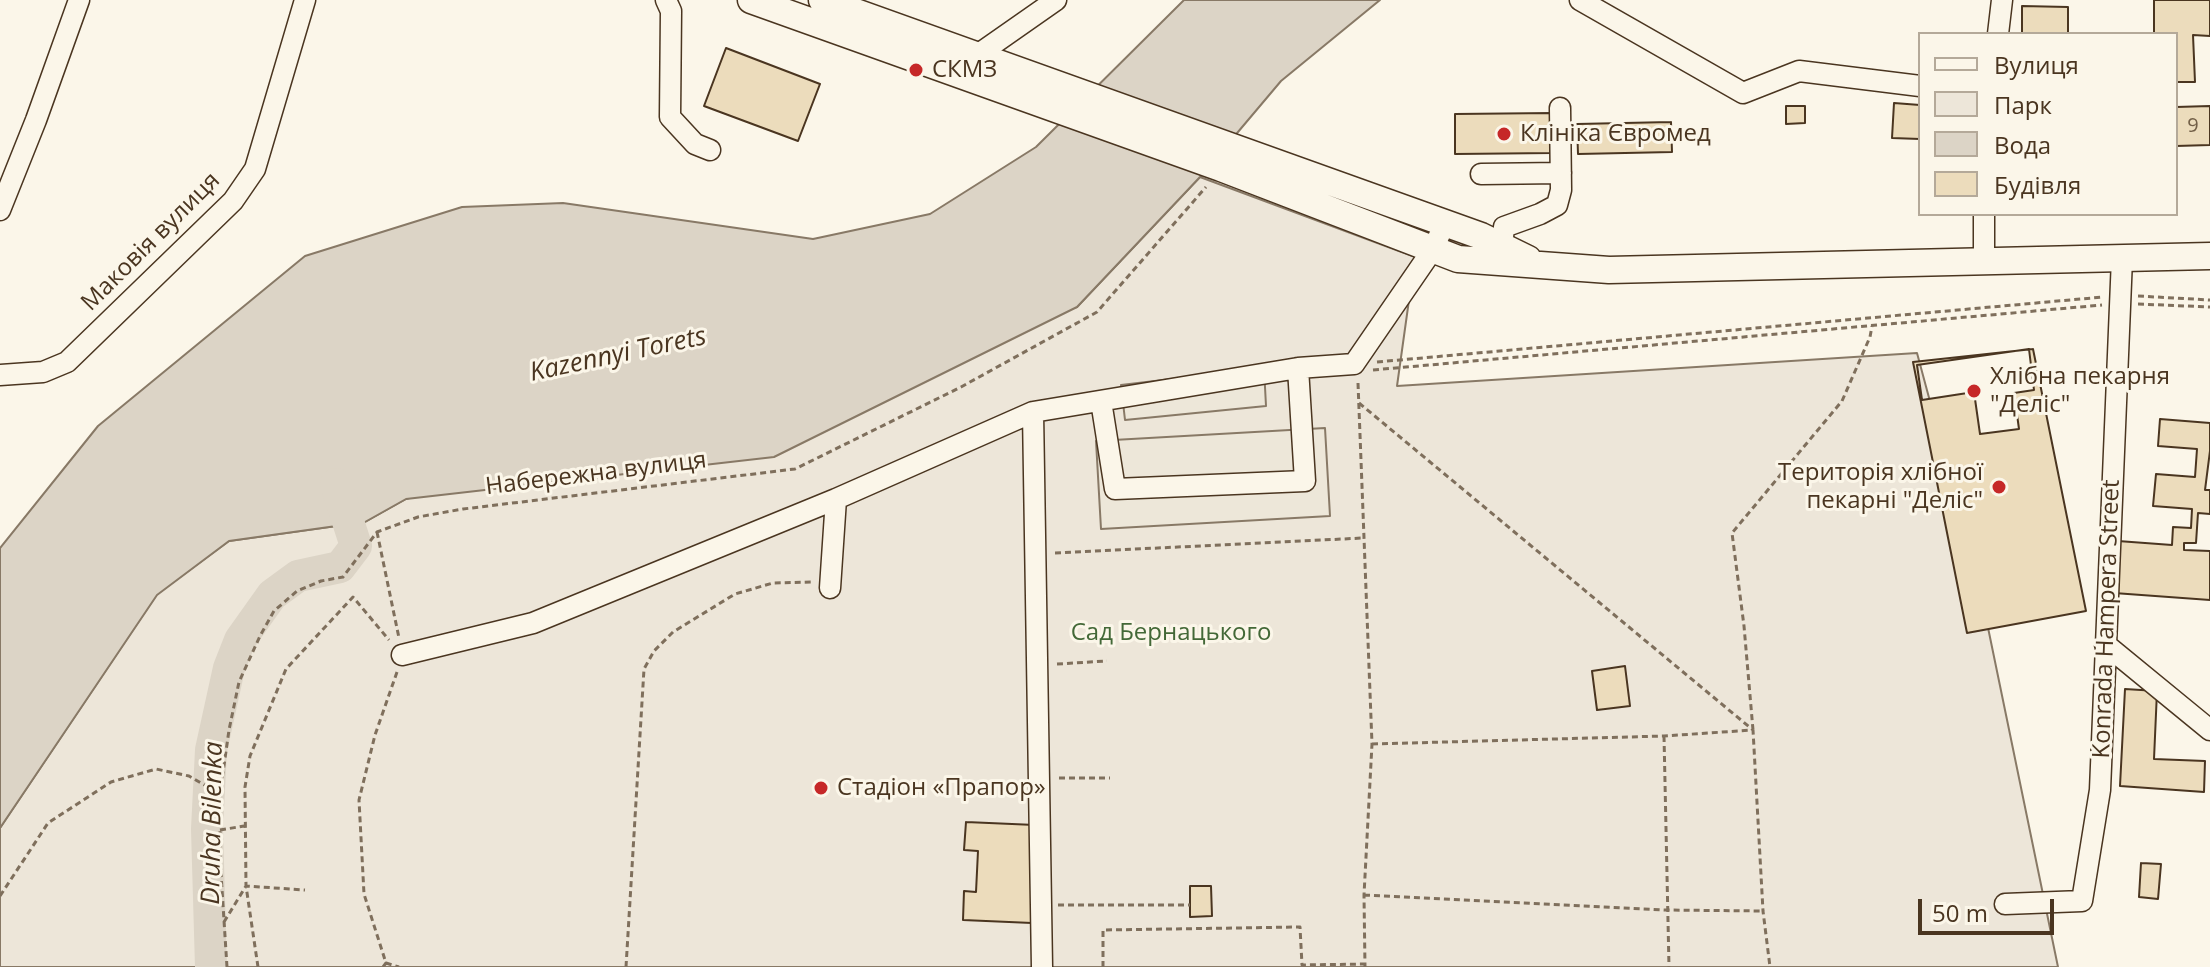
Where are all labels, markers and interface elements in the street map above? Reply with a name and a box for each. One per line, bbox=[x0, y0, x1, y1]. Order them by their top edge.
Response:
legend bbox=[1918, 32, 2178, 216]
text: Вулиця bbox=[1994, 48, 2079, 81]
place label: СКМЗ bbox=[932, 56, 997, 84]
marker: СКМЗ bbox=[907, 61, 925, 79]
text: Парк bbox=[1994, 88, 2052, 121]
house number: 9 bbox=[2187, 114, 2199, 138]
place label: Клініка Євромед bbox=[1520, 120, 1711, 148]
marker: Клініка Євромед bbox=[1495, 125, 1513, 143]
text: Вода bbox=[1994, 128, 2051, 161]
street label: Маковія вулиця bbox=[76, 167, 226, 317]
text: Будівля bbox=[1994, 168, 2081, 201]
water label: Kazennyi Torets bbox=[527, 321, 709, 389]
place label: Хлібна пекарня "Деліс" bbox=[1990, 363, 2170, 419]
marker: Хлібна пекарня "Деліс" bbox=[1965, 382, 1983, 400]
street label: Набережна вулиця bbox=[484, 446, 708, 502]
place label: Територія хлібної пекарні "Деліс" bbox=[1778, 459, 1983, 515]
marker: Територія хлібної пекарні "Деліс" bbox=[1990, 478, 2008, 496]
street label: Konrada Hampera Street bbox=[2088, 479, 2126, 759]
park label: Сад Бернацького bbox=[1071, 619, 1271, 647]
water label: Druha Bilenka bbox=[196, 741, 230, 905]
place label: Стадіон «Прапор» bbox=[837, 774, 1046, 802]
marker: Стадіон «Прапор» bbox=[812, 779, 830, 797]
scale bar bbox=[1922, 883, 2058, 933]
text: 50 m bbox=[1932, 896, 1988, 929]

